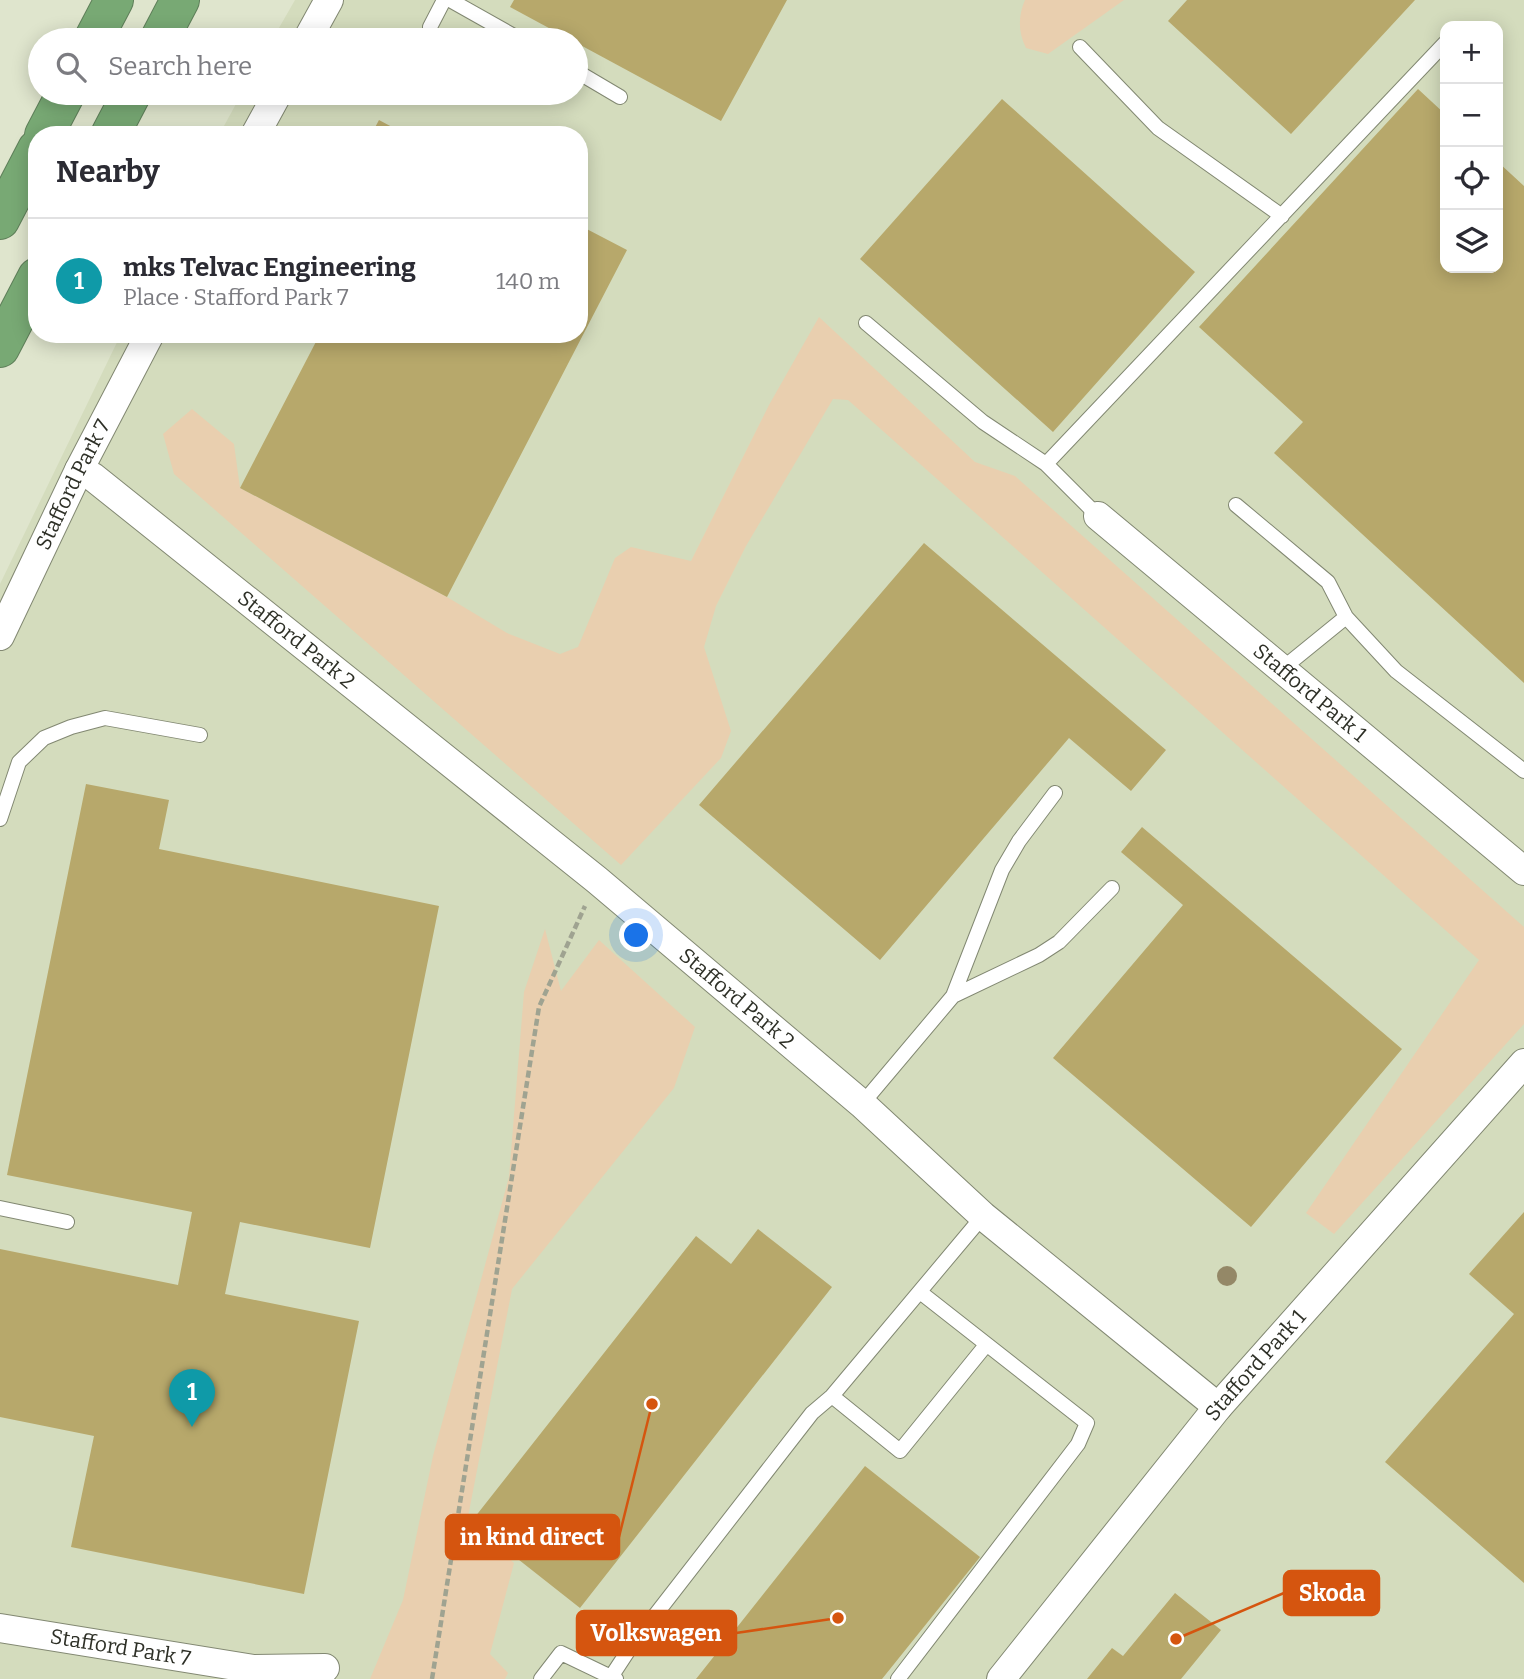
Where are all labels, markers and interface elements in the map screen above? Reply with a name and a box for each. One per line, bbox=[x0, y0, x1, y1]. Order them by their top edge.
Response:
map controls bbox=[1440, 21, 1503, 273]
button: + bbox=[1440, 21, 1503, 84]
search box bbox=[28, 28, 588, 105]
icon: search bbox=[52, 48, 90, 86]
text: Search here bbox=[108, 51, 252, 82]
button: − bbox=[1440, 84, 1503, 147]
button: locate bbox=[1440, 147, 1503, 210]
text: Nearby bbox=[56, 154, 160, 190]
button: layers bbox=[1440, 210, 1503, 273]
text: mks Telvac Engineering bbox=[123, 252, 416, 283]
text: 1 bbox=[74, 267, 84, 295]
text: 140 m bbox=[496, 267, 560, 295]
text: Place · Stafford Park 7 bbox=[123, 283, 349, 311]
street label: Stafford Park 7 bbox=[30, 415, 116, 554]
street label: Stafford Park 2 bbox=[232, 585, 360, 694]
street label: Stafford Park 1 bbox=[1248, 638, 1372, 748]
your location bbox=[619, 918, 653, 952]
street label: Stafford Park 2 bbox=[674, 942, 800, 1054]
street label: Stafford Park 1 bbox=[1199, 1304, 1312, 1426]
pin: 1 bbox=[169, 1369, 215, 1427]
callout: in kind direct bbox=[446, 1515, 619, 1559]
text: in kind direct bbox=[460, 1523, 604, 1551]
callout: Skoda bbox=[1284, 1571, 1379, 1615]
text: Skoda bbox=[1299, 1579, 1365, 1607]
callout: Volkswagen bbox=[577, 1611, 736, 1655]
text: Volkswagen bbox=[590, 1619, 722, 1647]
street label: Stafford Park 7 bbox=[48, 1623, 193, 1672]

